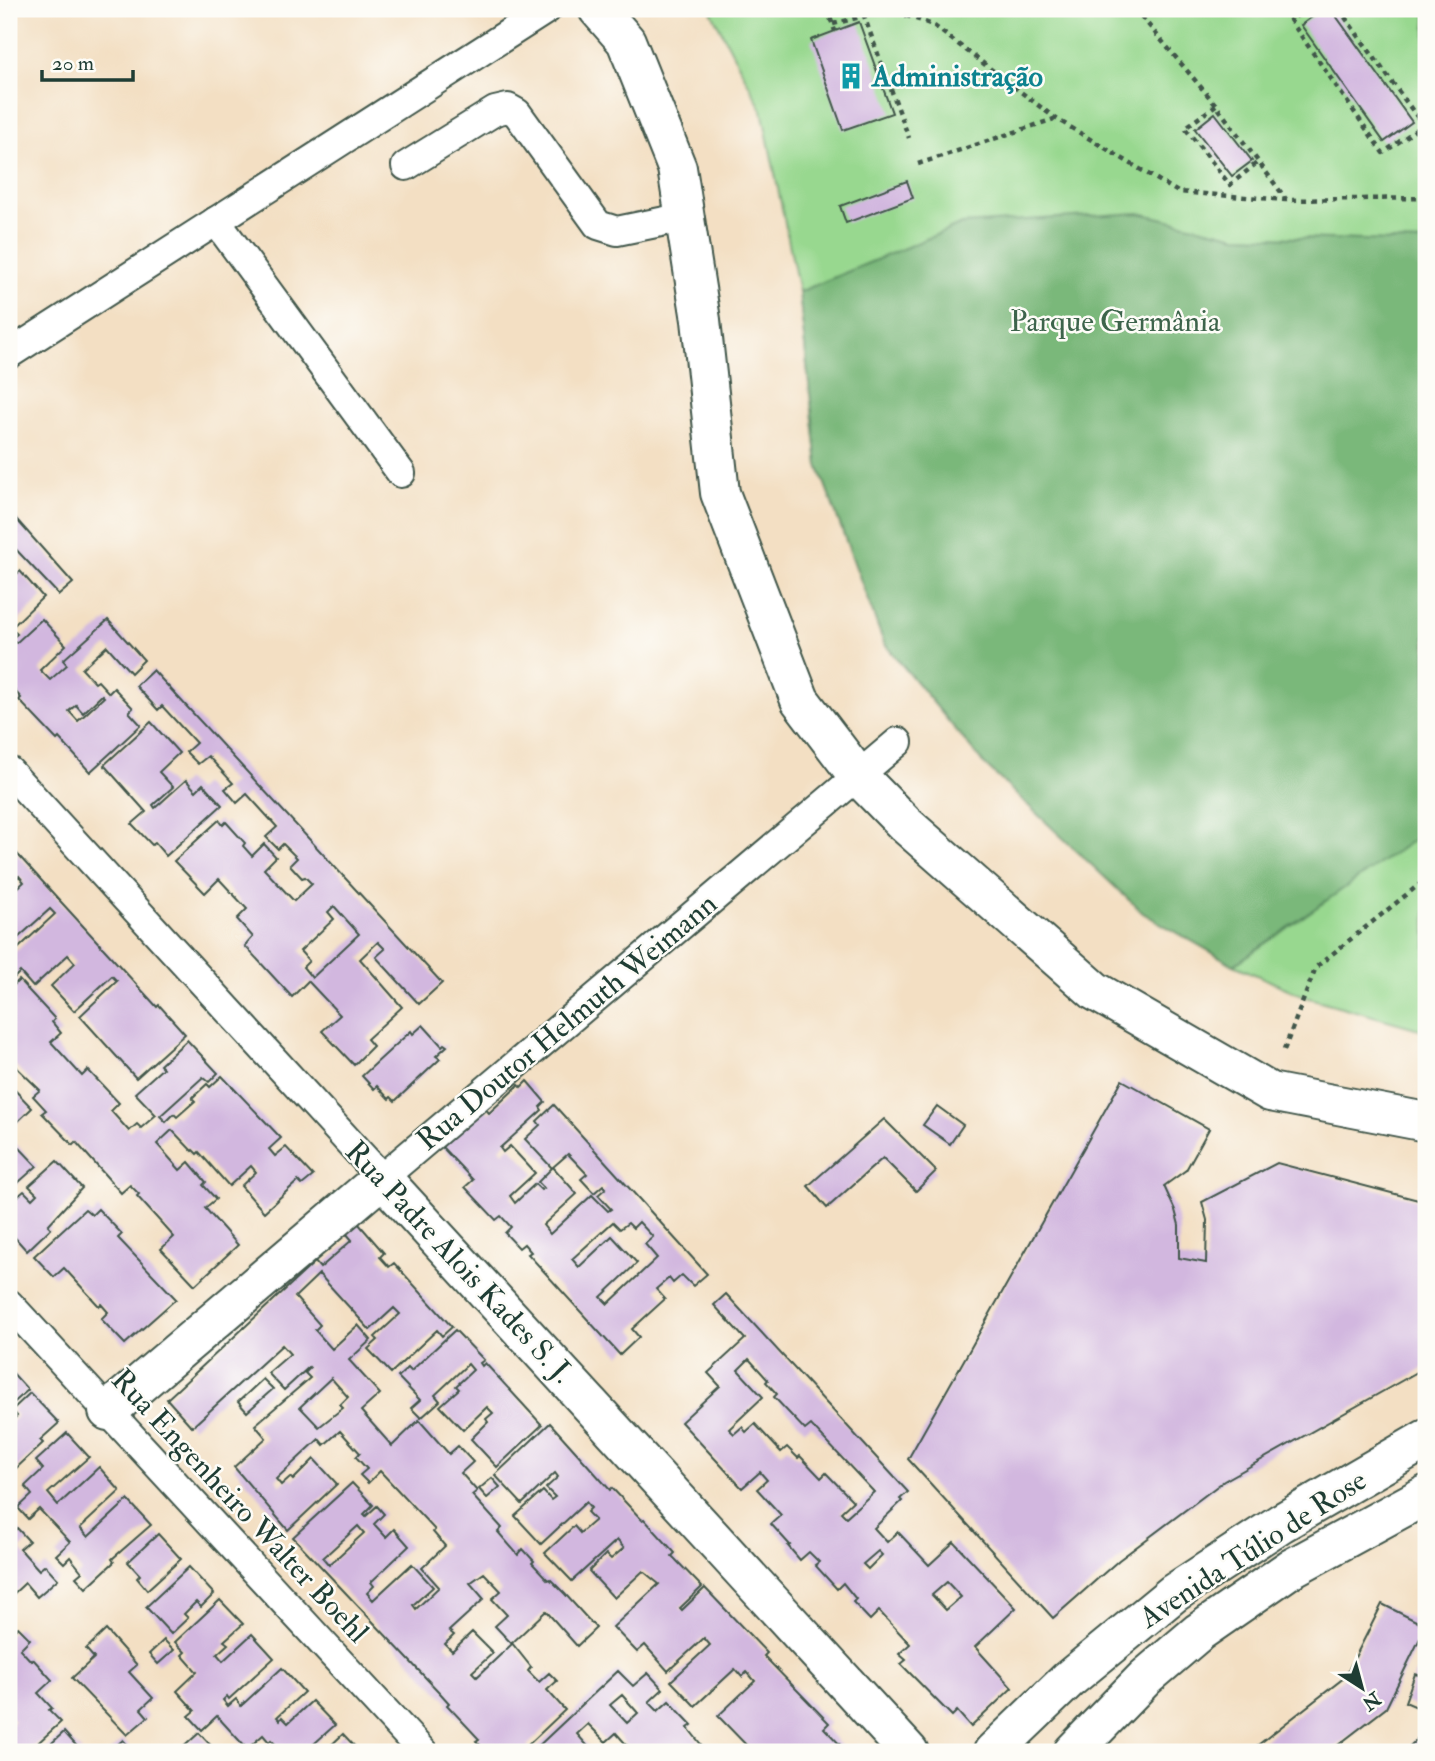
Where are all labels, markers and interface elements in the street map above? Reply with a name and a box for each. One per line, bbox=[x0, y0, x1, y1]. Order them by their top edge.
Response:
scale bar bbox=[42, 38, 133, 82]
text: 20 m bbox=[52, 50, 94, 77]
place label: Administração bbox=[870, 58, 1043, 95]
building icon: Administração bbox=[836, 61, 866, 91]
park label: Parque Germânia bbox=[1010, 303, 1221, 340]
street label: Rua Doutor Helmuth Weimann bbox=[409, 885, 725, 1159]
street label: Rua Padre Alois Kades S. J. bbox=[337, 1133, 581, 1391]
street label: Rua Engenheiro Walter Boehl bbox=[103, 1361, 377, 1651]
street label: Avenida Túlio de Rose bbox=[1132, 1462, 1373, 1637]
north arrow bbox=[1326, 1652, 1396, 1722]
text: N bbox=[1357, 1686, 1386, 1716]

